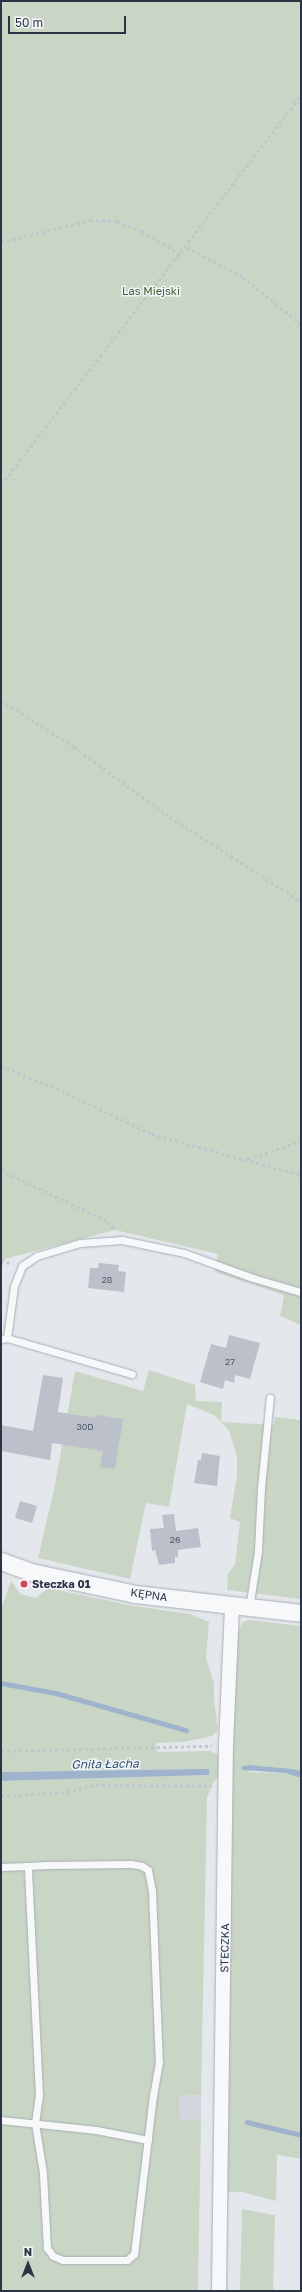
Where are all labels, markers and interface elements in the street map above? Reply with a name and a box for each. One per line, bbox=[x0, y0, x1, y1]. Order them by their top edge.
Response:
scale bar bbox=[10, 8, 128, 34]
text: 50 m bbox=[15, 15, 43, 30]
park label: Las Miejski bbox=[122, 284, 180, 298]
house number: 28 bbox=[102, 1275, 112, 1285]
house number: 27 bbox=[225, 1357, 235, 1367]
house number: 30D bbox=[76, 1422, 94, 1432]
house number: 26 bbox=[170, 1535, 180, 1545]
place label: Steczka 01 bbox=[32, 1577, 90, 1591]
marker: Steczka 01 bbox=[19, 1579, 29, 1589]
street label: KĘPNA bbox=[130, 1586, 168, 1604]
water label: Gniła Łacha bbox=[71, 1756, 139, 1772]
street label: STECZKA bbox=[218, 1923, 232, 1973]
north arrow bbox=[8, 2244, 48, 2284]
text: N bbox=[24, 2245, 32, 2258]

